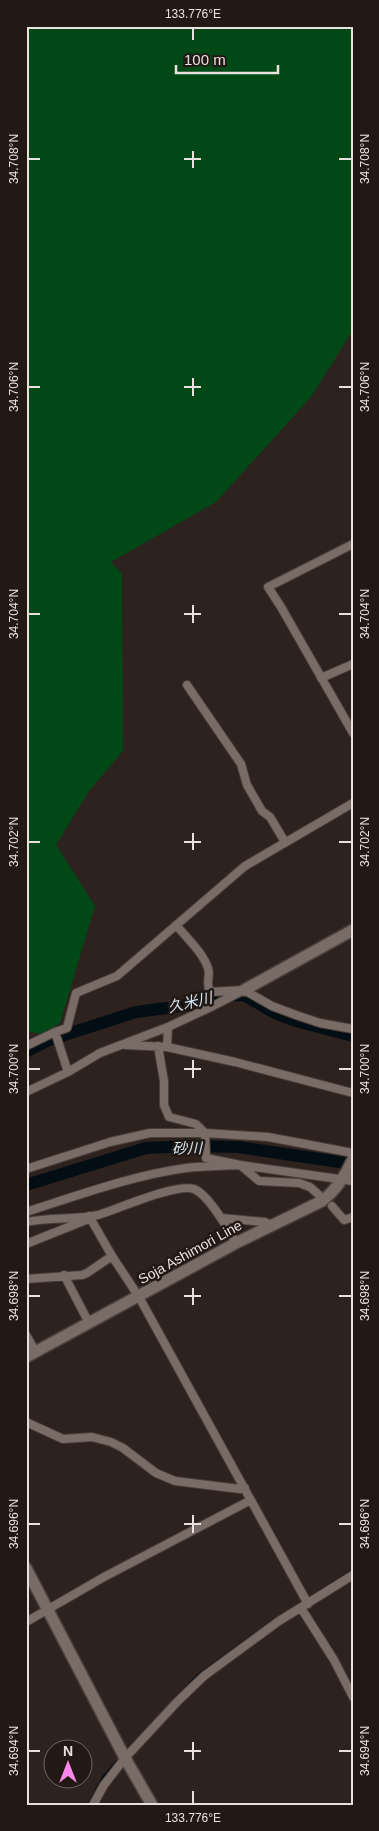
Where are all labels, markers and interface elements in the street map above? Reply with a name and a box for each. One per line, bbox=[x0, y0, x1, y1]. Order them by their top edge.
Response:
text: 133.776°E bbox=[165, 7, 221, 21]
scale bar bbox=[176, 42, 279, 74]
text: 100 m bbox=[184, 51, 226, 68]
text: 34.708°N bbox=[7, 134, 21, 184]
text: 34.708°N bbox=[358, 134, 372, 184]
text: 34.706°N bbox=[7, 362, 21, 412]
text: 34.706°N bbox=[358, 362, 372, 412]
text: 34.704°N bbox=[7, 589, 21, 639]
text: 34.704°N bbox=[358, 589, 372, 639]
text: 34.702°N bbox=[7, 817, 21, 867]
text: 34.702°N bbox=[358, 817, 372, 867]
water label: 久米川 bbox=[166, 988, 216, 1015]
text: 34.700°N bbox=[7, 1044, 21, 1094]
text: 34.700°N bbox=[358, 1044, 372, 1094]
water label: 砂川 bbox=[172, 1139, 204, 1157]
street label: Soja Ashimori Line bbox=[135, 1217, 245, 1287]
text: 34.698°N bbox=[7, 1271, 21, 1321]
text: 34.698°N bbox=[358, 1271, 372, 1321]
text: 34.696°N bbox=[7, 1499, 21, 1549]
text: 34.696°N bbox=[358, 1499, 372, 1549]
text: 34.694°N bbox=[7, 1726, 21, 1776]
text: 34.694°N bbox=[358, 1726, 372, 1776]
north arrow bbox=[42, 1738, 92, 1788]
text: N bbox=[63, 1743, 73, 1759]
text: 133.776°E bbox=[165, 1811, 221, 1825]

